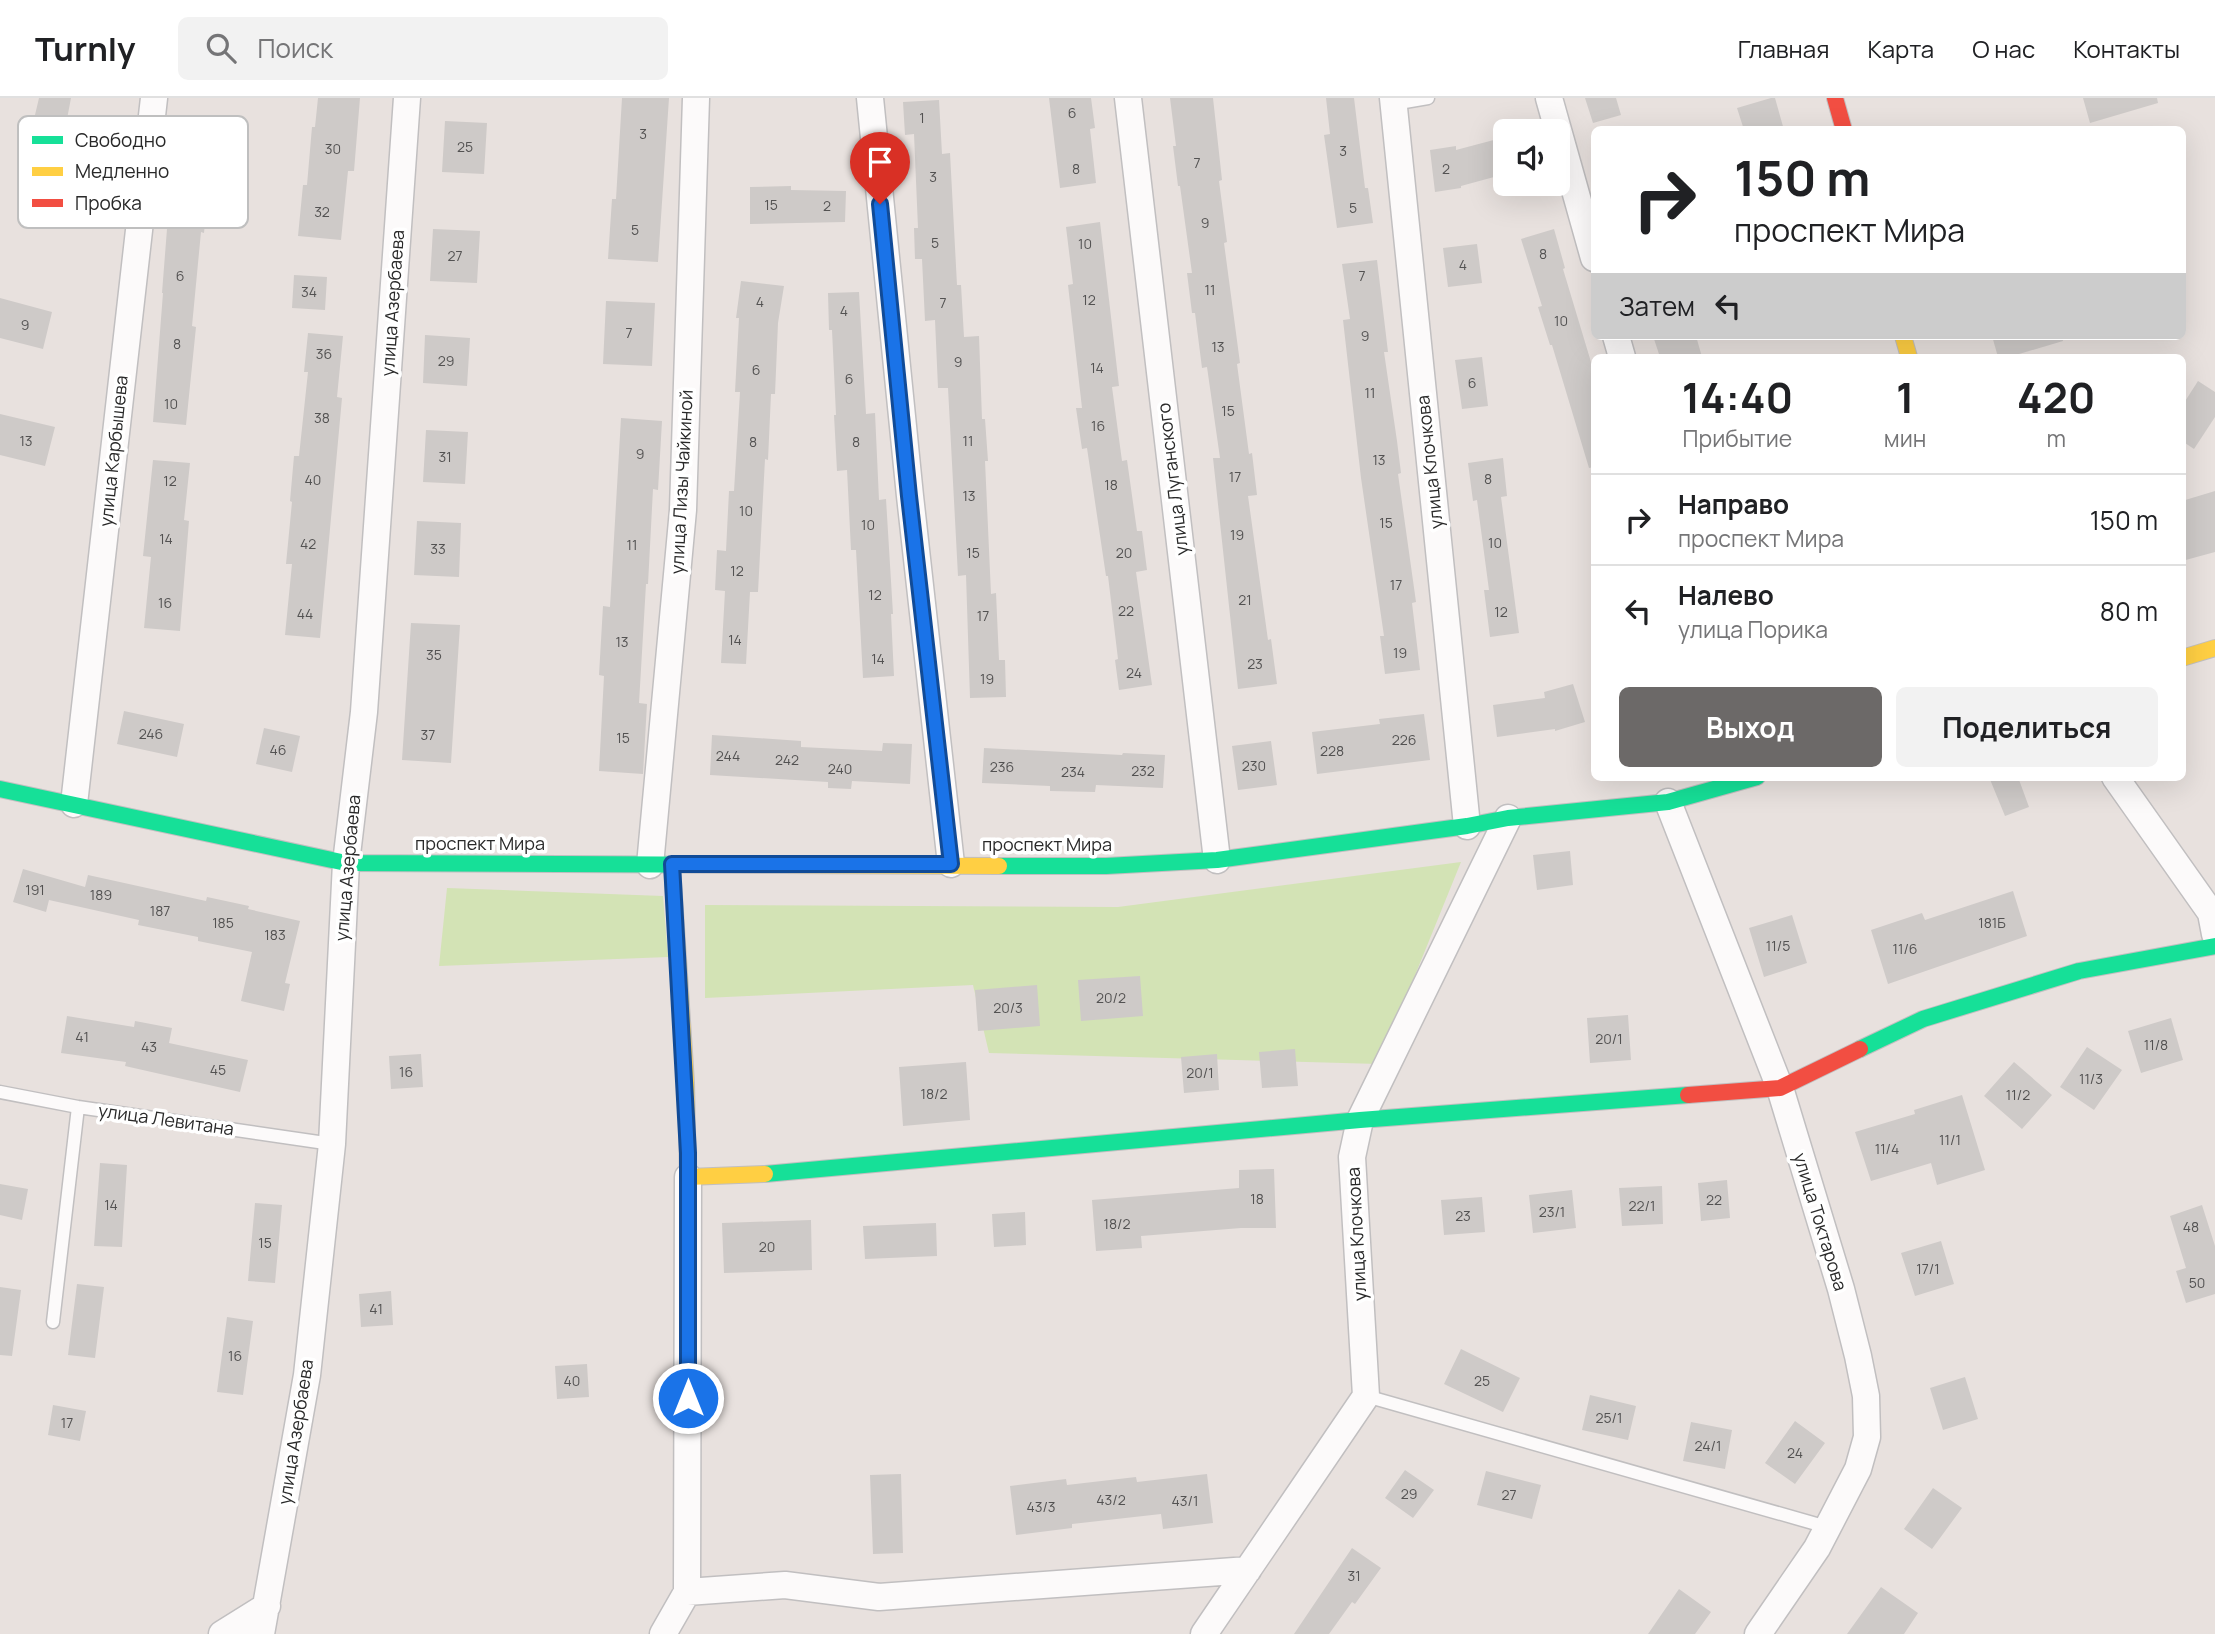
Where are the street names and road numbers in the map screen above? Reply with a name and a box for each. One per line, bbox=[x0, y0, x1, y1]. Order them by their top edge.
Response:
street label: улица Азербаева bbox=[375, 229, 409, 377]
street label: улица Карбышева bbox=[93, 374, 133, 528]
street label: улица Лизы Чайкиной bbox=[664, 389, 698, 575]
street label: улица Клочкова bbox=[1410, 394, 1448, 530]
street label: улица Луганского bbox=[1151, 402, 1193, 557]
street label: улица Азербаева bbox=[329, 794, 365, 942]
street label: проспект Мира bbox=[415, 831, 545, 855]
street label: проспект Мира bbox=[982, 832, 1112, 856]
street label: улица Левитана bbox=[97, 1098, 236, 1140]
street label: улица Токтарова bbox=[1789, 1150, 1853, 1294]
street label: улица Клочкова bbox=[1341, 1166, 1371, 1302]
street label: улица Азербаева bbox=[272, 1357, 318, 1506]

